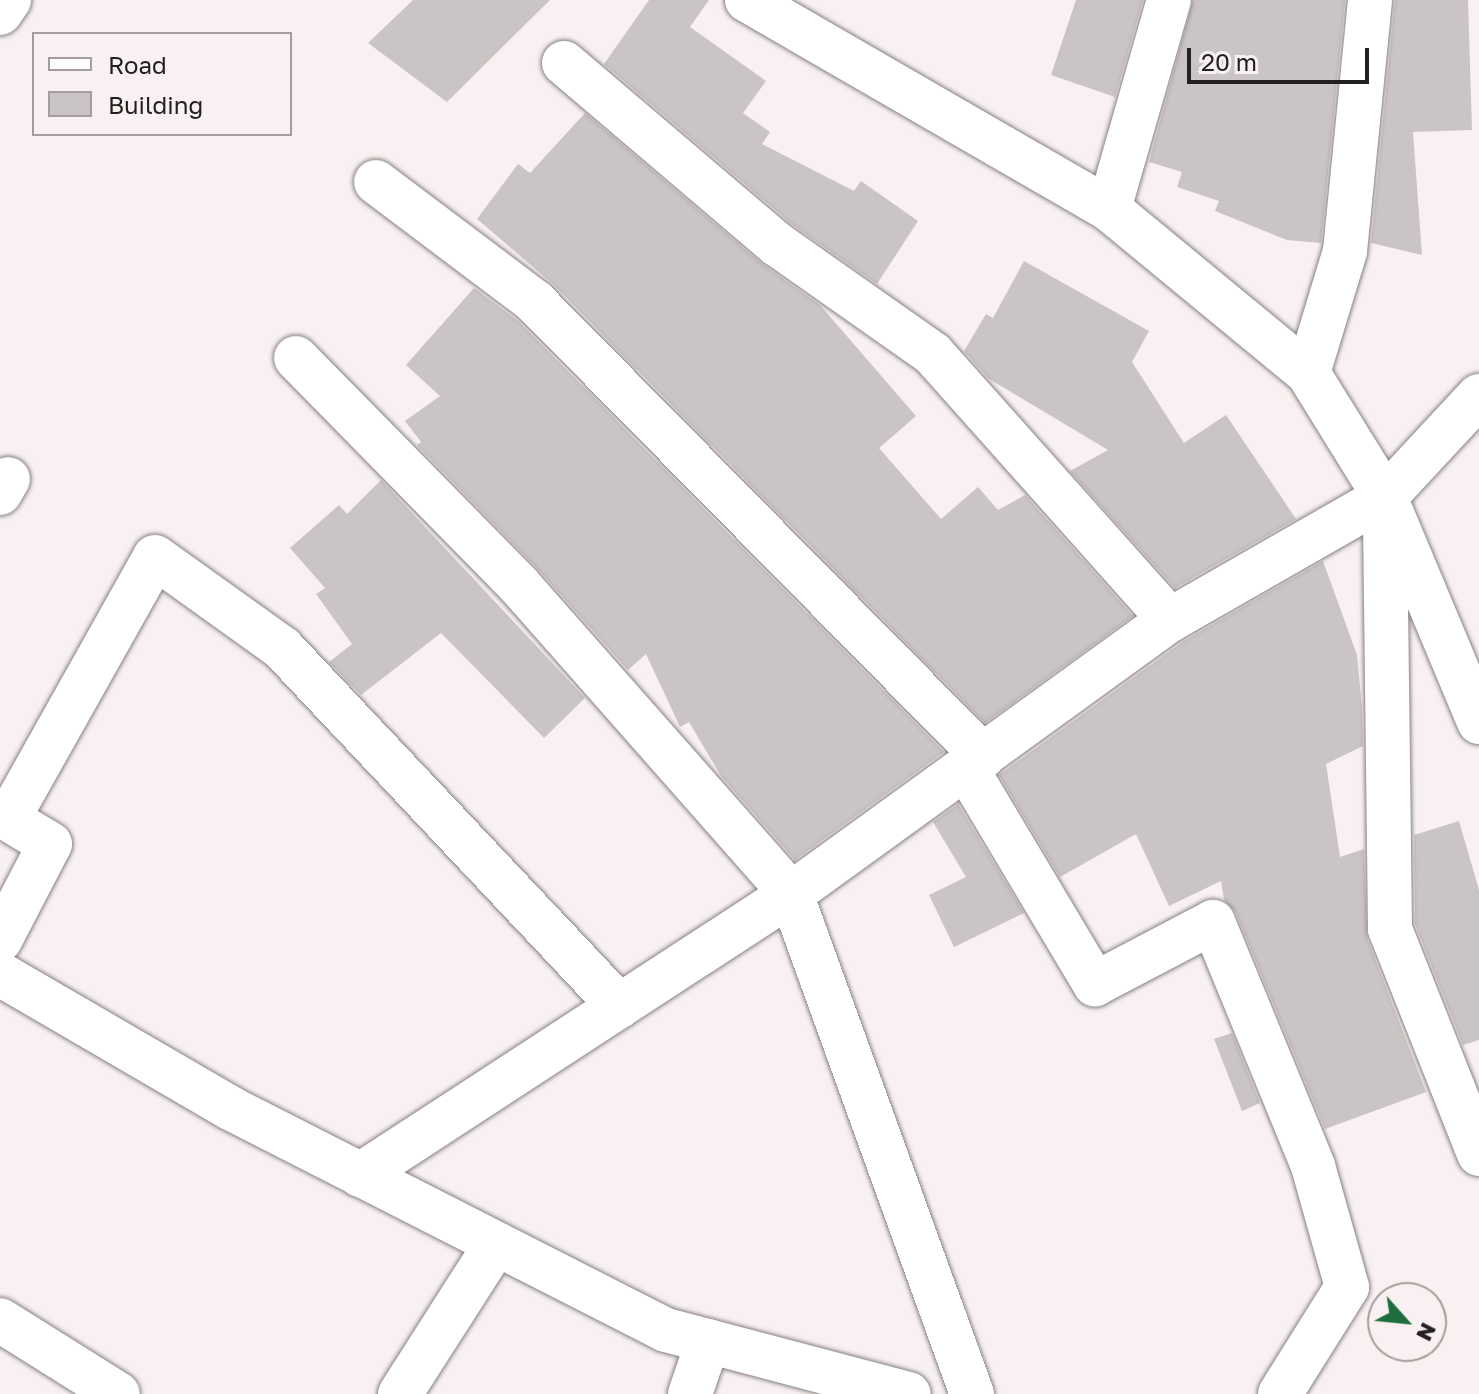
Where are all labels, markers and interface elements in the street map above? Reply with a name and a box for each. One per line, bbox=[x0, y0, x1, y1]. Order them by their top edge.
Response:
legend bbox=[32, 32, 292, 136]
scale bar bbox=[1191, 32, 1373, 82]
text: 20 m bbox=[1201, 47, 1257, 76]
text: Road bbox=[108, 50, 167, 79]
text: Building bbox=[108, 90, 203, 119]
north arrow bbox=[1367, 1282, 1447, 1362]
text: N bbox=[1411, 1319, 1443, 1346]

